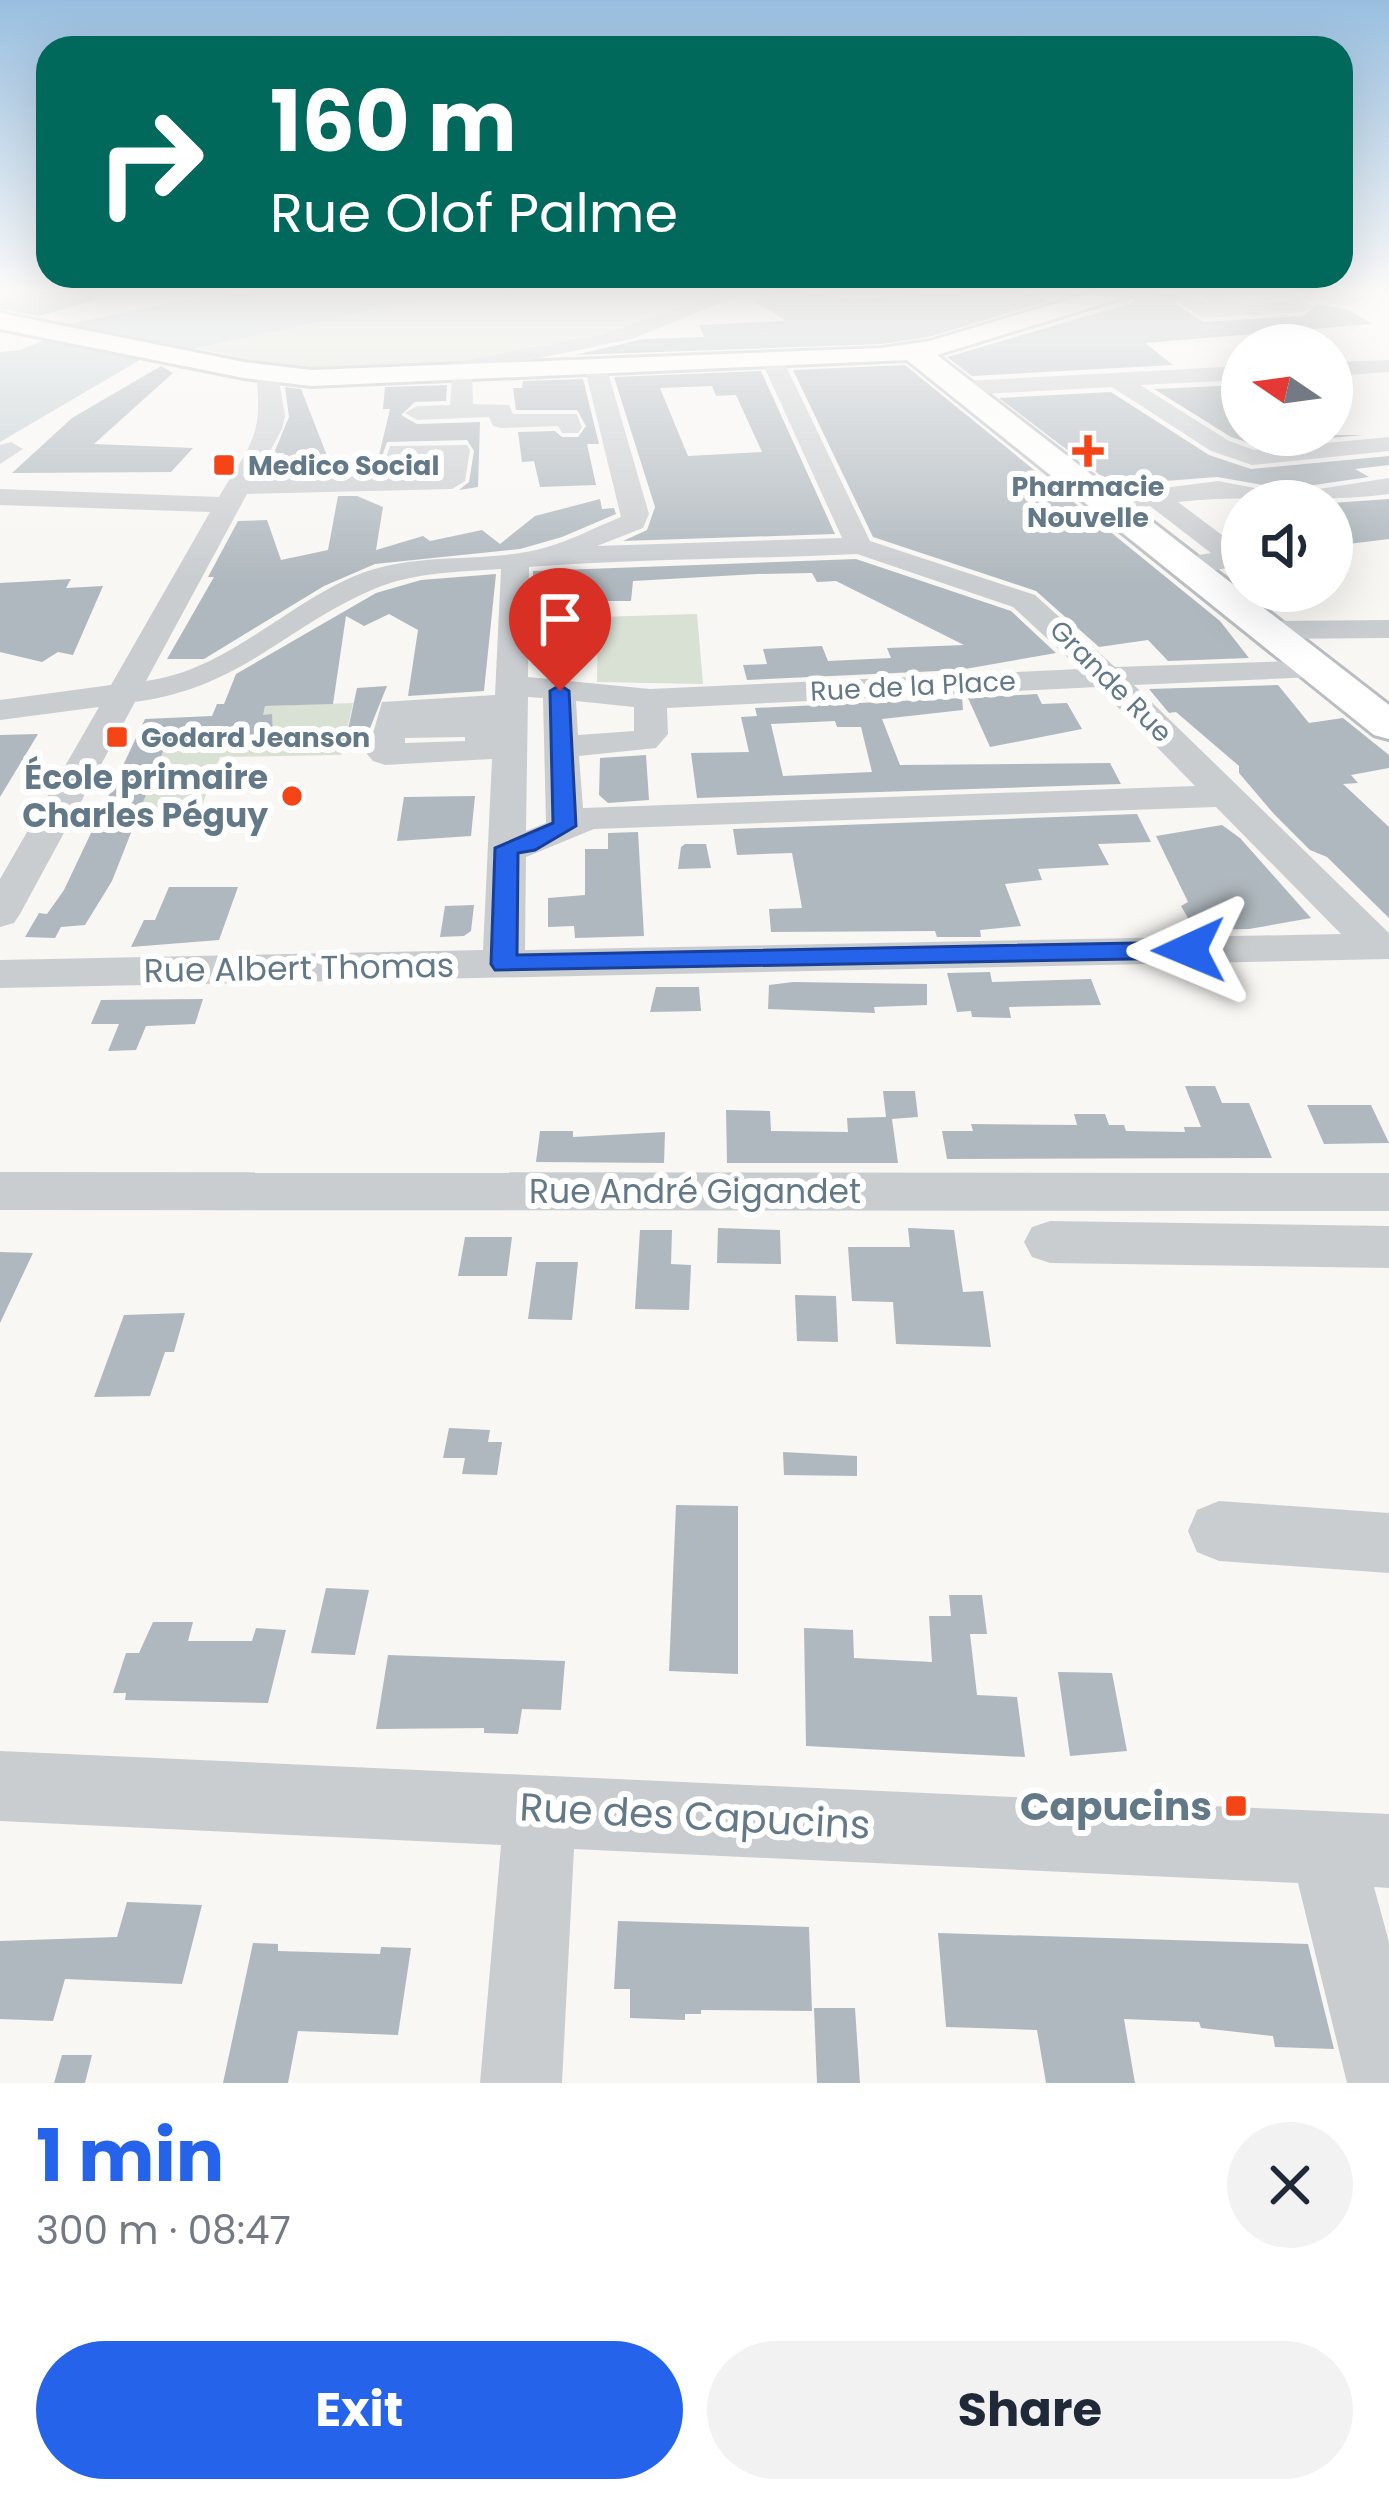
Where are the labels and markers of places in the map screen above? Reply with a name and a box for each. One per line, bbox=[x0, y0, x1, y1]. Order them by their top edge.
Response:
marker: Pharmacie Nouvelle bbox=[1075, 438, 1101, 464]
place label: Medico Social bbox=[248, 447, 439, 484]
marker: Medico Social bbox=[211, 452, 237, 478]
place label: Pharmacie Nouvelle bbox=[1012, 468, 1164, 536]
pin bbox=[509, 568, 611, 691]
place label: Godard Jeanson bbox=[141, 719, 370, 756]
marker: Godard Jeanson bbox=[104, 724, 130, 750]
place label: École primaire Charles Péguy bbox=[22, 754, 268, 839]
marker: École primaire Charles Péguy bbox=[279, 783, 305, 809]
place label: Capucins bbox=[1020, 1779, 1212, 1834]
marker: Capucins bbox=[1223, 1793, 1249, 1819]

